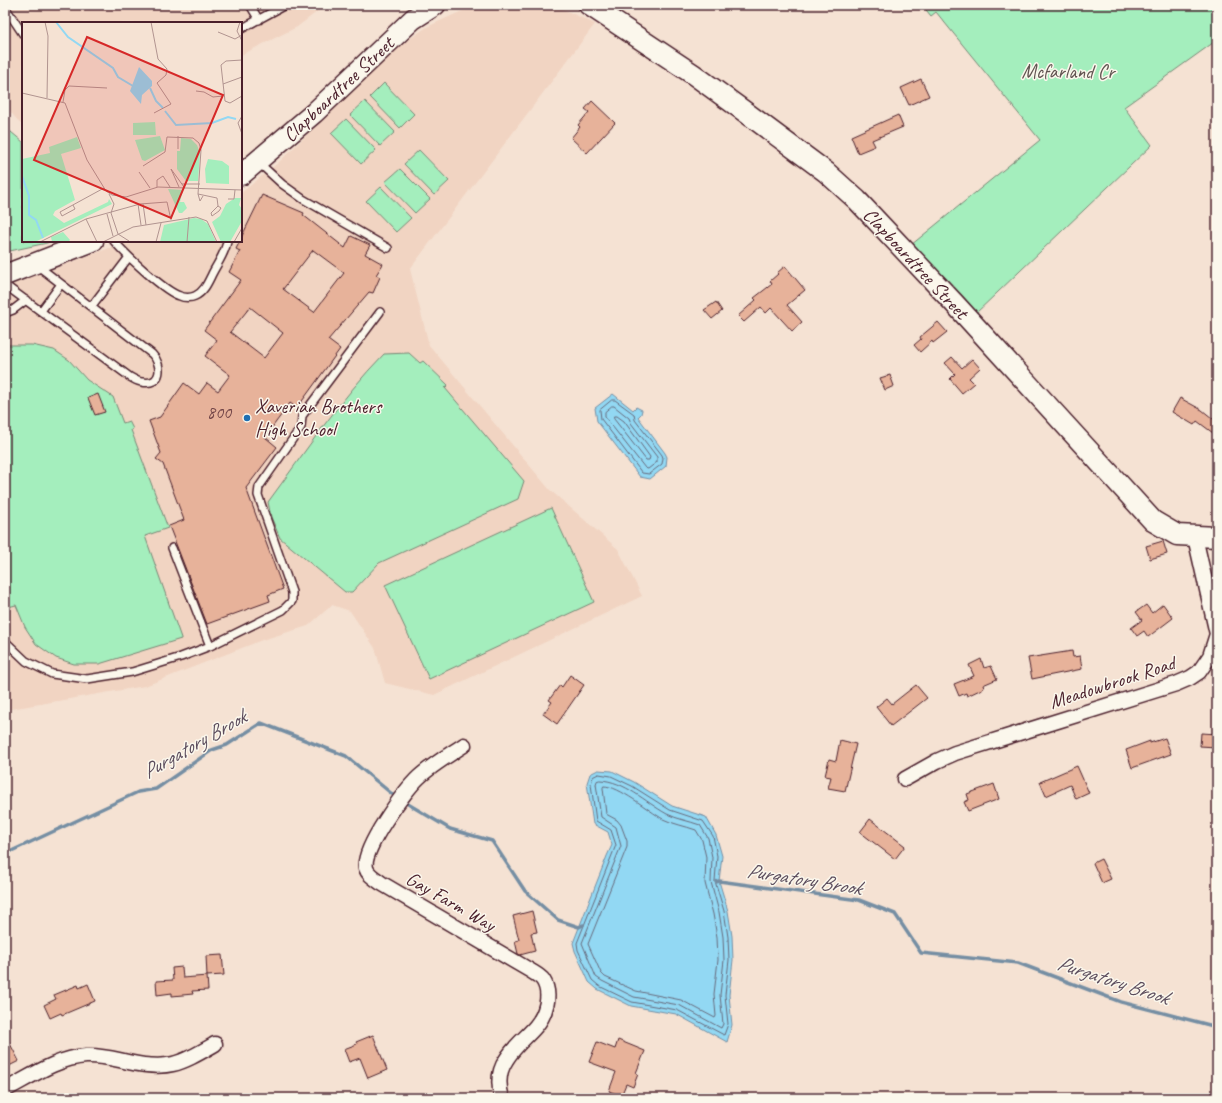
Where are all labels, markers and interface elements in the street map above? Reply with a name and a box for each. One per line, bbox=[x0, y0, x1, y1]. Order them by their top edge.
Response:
inset map bbox=[22, 22, 242, 242]
street label: Clapboardtree Street bbox=[278, 30, 401, 147]
park label: Mcfarland Cr bbox=[1022, 59, 1116, 84]
street label: Clapboardtree Street bbox=[858, 203, 975, 326]
place label: Xaverian Brothers High School bbox=[255, 394, 384, 442]
house number: 800 bbox=[207, 401, 233, 423]
marker: Xaverian Brothers High School bbox=[242, 413, 252, 423]
street label: Meadowbrook Road bbox=[1046, 649, 1181, 715]
water label: Purgatory Brook bbox=[138, 702, 253, 784]
water label: Purgatory Brook bbox=[745, 857, 866, 901]
street label: Gay Farm Way bbox=[402, 866, 502, 938]
water label: Purgatory Brook bbox=[1054, 950, 1175, 1011]

